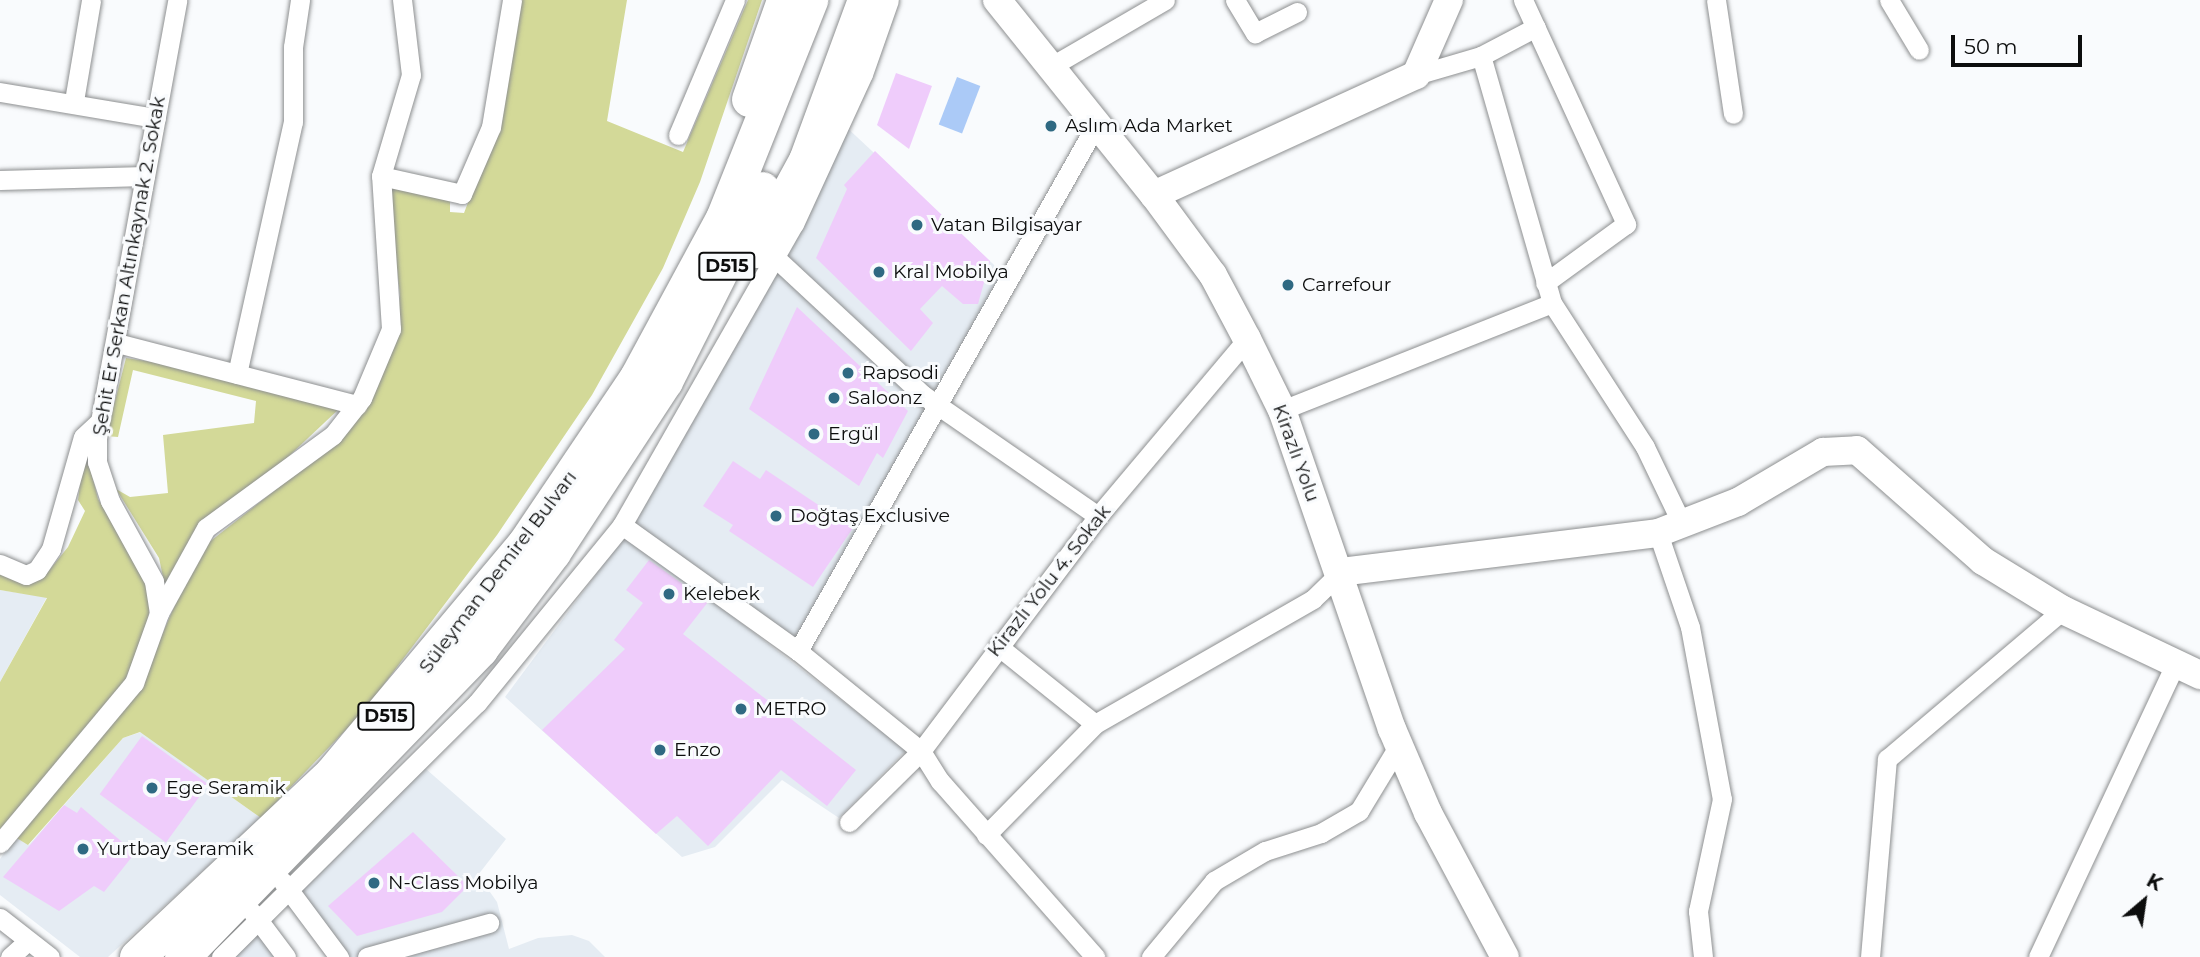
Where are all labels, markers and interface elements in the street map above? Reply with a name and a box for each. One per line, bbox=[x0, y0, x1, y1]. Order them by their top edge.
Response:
scale bar bbox=[1955, 21, 2086, 65]
text: 50 m bbox=[1964, 34, 2018, 59]
street label: Şehit Er Serkan Altınkaynak 2. Sokak bbox=[88, 95, 170, 437]
place label: Aslım Ada Market bbox=[1065, 115, 1233, 137]
marker: Aslım Ada Market bbox=[1043, 118, 1059, 134]
place label: Vatan Bilgisayar bbox=[931, 214, 1082, 236]
marker: Vatan Bilgisayar bbox=[909, 217, 925, 233]
road number: D515 bbox=[697, 252, 757, 280]
place label: Kral Mobilya bbox=[893, 261, 1009, 283]
marker: Kral Mobilya bbox=[871, 264, 887, 280]
place label: Carrefour bbox=[1302, 274, 1391, 296]
marker: Carrefour bbox=[1280, 277, 1296, 293]
place label: Rapsodi bbox=[862, 362, 939, 384]
marker: Rapsodi bbox=[840, 365, 856, 381]
place label: Saloonz bbox=[848, 387, 922, 409]
marker: Saloonz bbox=[826, 390, 842, 406]
street label: Kirazlı Yolu bbox=[1268, 401, 1324, 505]
place label: Ergül bbox=[828, 423, 879, 445]
marker: Ergül bbox=[806, 426, 822, 442]
street label: Süleyman Demirel Bulvarı bbox=[414, 466, 582, 678]
street label: Kirazlı Yolu 4. Sokak bbox=[983, 500, 1115, 662]
place label: Doğtaş Exclusive bbox=[790, 505, 950, 527]
marker: Doğtaş Exclusive bbox=[768, 508, 784, 524]
place label: Kelebek bbox=[683, 583, 760, 605]
marker: Kelebek bbox=[661, 586, 677, 602]
place label: METRO bbox=[755, 698, 826, 720]
marker: METRO bbox=[733, 701, 749, 717]
road number: D515 bbox=[356, 702, 416, 730]
place label: Enzo bbox=[674, 739, 721, 761]
marker: Enzo bbox=[652, 742, 668, 758]
place label: Ege Seramik bbox=[166, 777, 286, 799]
marker: Ege Seramik bbox=[144, 780, 160, 796]
place label: Yurtbay Seramik bbox=[97, 838, 254, 860]
marker: Yurtbay Seramik bbox=[75, 841, 91, 857]
north arrow bbox=[2109, 866, 2179, 936]
text: K bbox=[2143, 869, 2166, 896]
place label: N-Class Mobilya bbox=[388, 872, 538, 894]
marker: N-Class Mobilya bbox=[366, 875, 382, 891]

